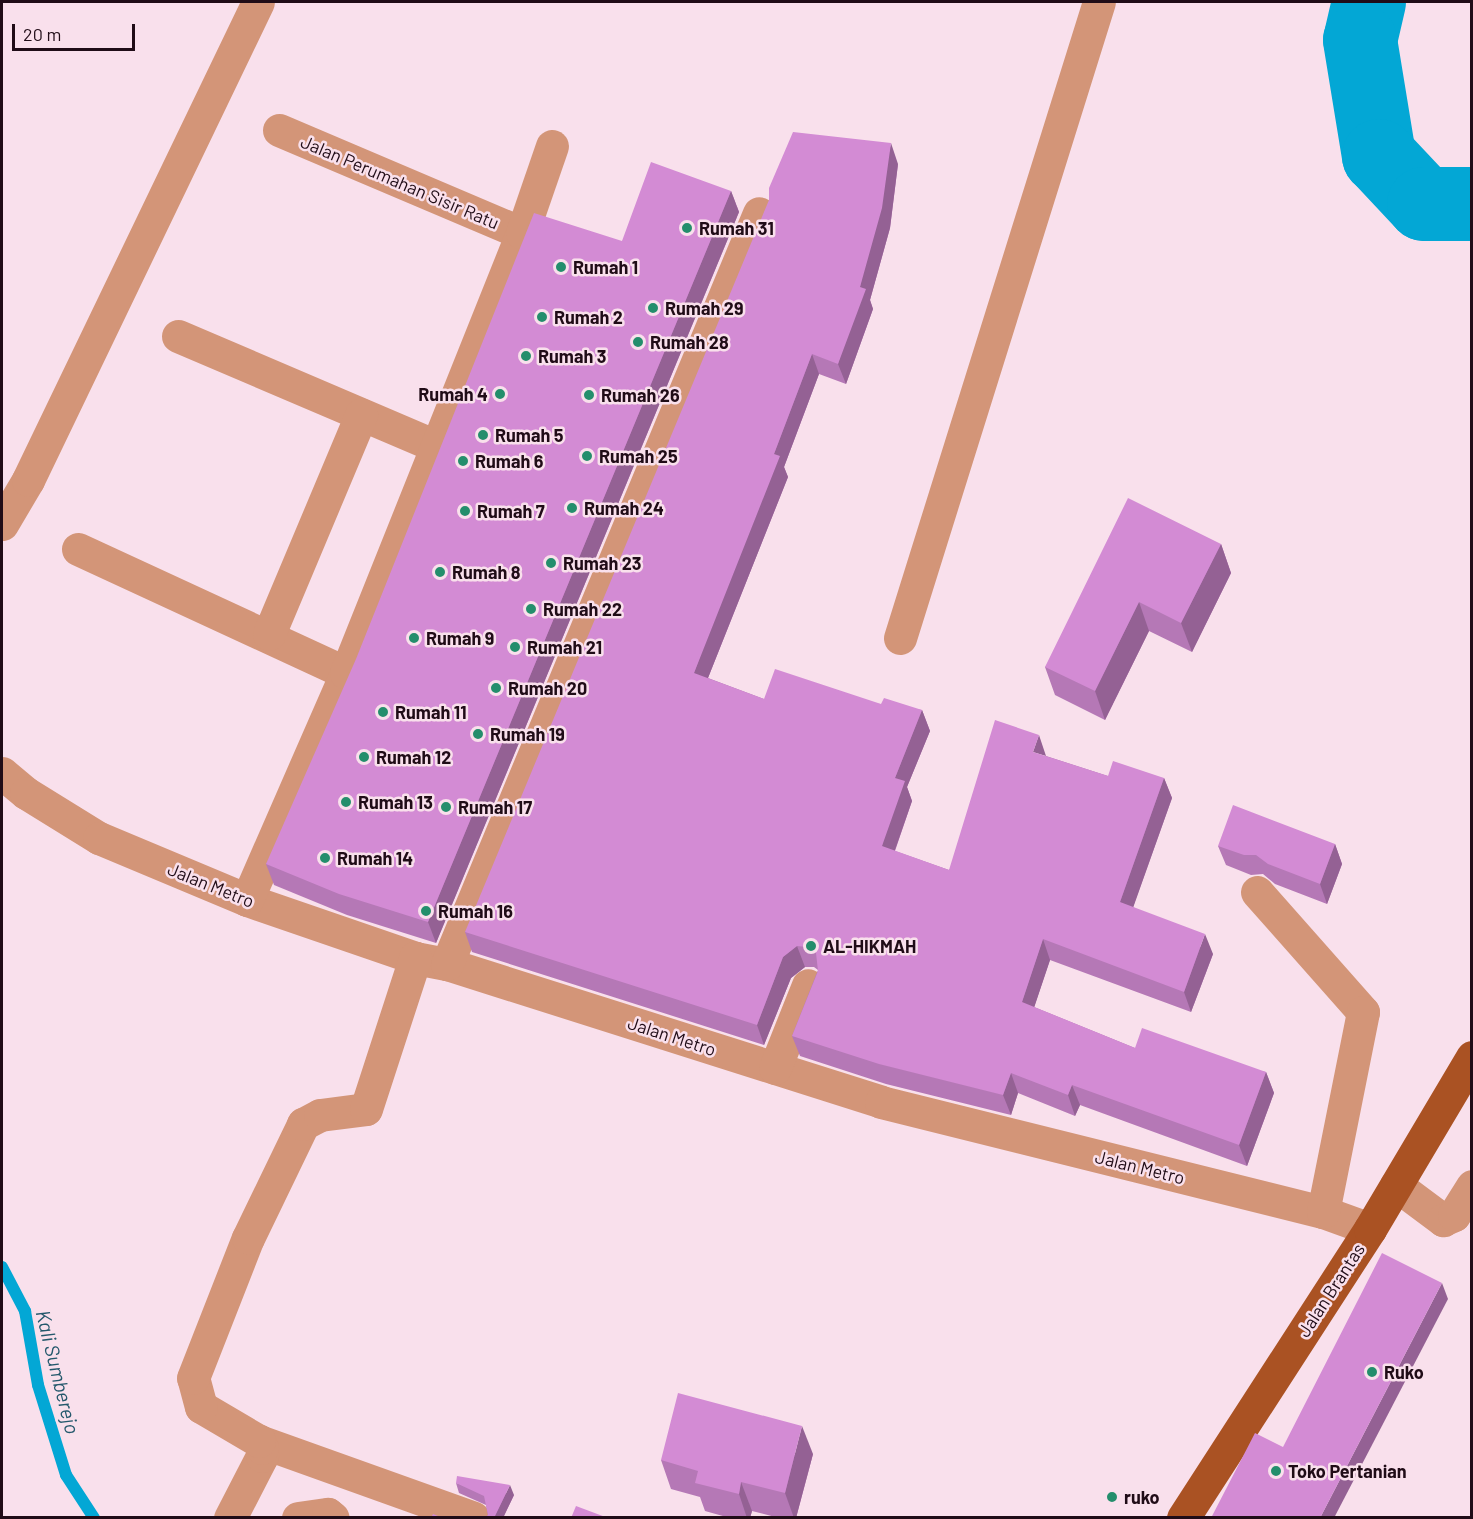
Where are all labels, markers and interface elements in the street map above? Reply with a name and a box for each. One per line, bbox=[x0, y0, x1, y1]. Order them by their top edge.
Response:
scale bar bbox=[15, 12, 138, 50]
text: 20 m bbox=[23, 23, 61, 45]
street label: Jalan Perumahan Sisir Ratu bbox=[298, 130, 502, 234]
place label: Rumah 31 bbox=[699, 217, 774, 239]
marker: Rumah 31 bbox=[680, 221, 694, 235]
place label: Rumah 1 bbox=[573, 256, 638, 278]
marker: Rumah 1 bbox=[554, 260, 568, 274]
place label: Rumah 29 bbox=[665, 297, 743, 319]
marker: Rumah 29 bbox=[646, 301, 660, 315]
place label: Rumah 2 bbox=[554, 306, 623, 328]
marker: Rumah 2 bbox=[535, 310, 549, 324]
place label: Rumah 28 bbox=[650, 331, 729, 353]
marker: Rumah 28 bbox=[631, 335, 645, 349]
place label: Rumah 3 bbox=[538, 345, 607, 367]
marker: Rumah 3 bbox=[519, 349, 533, 363]
place label: Rumah 4 bbox=[418, 383, 488, 405]
place label: Rumah 26 bbox=[601, 384, 680, 406]
marker: Rumah 4 bbox=[493, 387, 507, 401]
marker: Rumah 26 bbox=[582, 388, 596, 402]
place label: Rumah 5 bbox=[495, 424, 564, 446]
marker: Rumah 5 bbox=[476, 428, 490, 442]
place label: Rumah 25 bbox=[599, 445, 678, 467]
marker: Rumah 25 bbox=[580, 449, 594, 463]
place label: Rumah 6 bbox=[475, 450, 544, 472]
marker: Rumah 6 bbox=[456, 454, 470, 468]
place label: Rumah 24 bbox=[584, 497, 664, 519]
place label: Rumah 7 bbox=[477, 500, 545, 522]
marker: Rumah 24 bbox=[565, 501, 579, 515]
marker: Rumah 7 bbox=[458, 504, 472, 518]
place label: Rumah 23 bbox=[563, 552, 641, 574]
marker: Rumah 23 bbox=[544, 556, 558, 570]
place label: Rumah 8 bbox=[452, 561, 521, 583]
marker: Rumah 8 bbox=[433, 565, 447, 579]
place label: Rumah 22 bbox=[543, 598, 622, 620]
marker: Rumah 22 bbox=[524, 602, 538, 616]
place label: Rumah 9 bbox=[426, 627, 494, 649]
marker: Rumah 9 bbox=[407, 631, 421, 645]
place label: Rumah 21 bbox=[527, 636, 602, 658]
marker: Rumah 21 bbox=[508, 640, 522, 654]
place label: Rumah 20 bbox=[508, 677, 587, 699]
marker: Rumah 20 bbox=[489, 681, 503, 695]
place label: Rumah 11 bbox=[395, 701, 467, 723]
marker: Rumah 11 bbox=[376, 705, 390, 719]
place label: Rumah 19 bbox=[490, 723, 565, 745]
marker: Rumah 19 bbox=[471, 727, 485, 741]
place label: Rumah 12 bbox=[376, 746, 451, 768]
marker: Rumah 12 bbox=[357, 750, 371, 764]
place label: Rumah 13 bbox=[358, 791, 433, 813]
marker: Rumah 13 bbox=[339, 795, 353, 809]
place label: Rumah 17 bbox=[458, 796, 532, 818]
marker: Rumah 17 bbox=[439, 800, 453, 814]
place label: Rumah 14 bbox=[337, 847, 413, 869]
marker: Rumah 14 bbox=[318, 851, 332, 865]
street label: Jalan Metro bbox=[165, 858, 257, 912]
place label: Rumah 16 bbox=[438, 900, 513, 922]
marker: Rumah 16 bbox=[419, 904, 433, 918]
place label: AL-HIKMAH bbox=[823, 935, 916, 957]
marker: AL-HIKMAH bbox=[804, 939, 818, 953]
street label: Jalan Metro bbox=[625, 1012, 719, 1060]
street label: Jalan Metro bbox=[1093, 1145, 1187, 1189]
street label: Jalan Brantas bbox=[1293, 1239, 1369, 1341]
water label: Kali Sumberejo bbox=[31, 1308, 85, 1436]
place label: Ruko bbox=[1384, 1361, 1424, 1383]
marker: Ruko bbox=[1365, 1365, 1379, 1379]
place label: Toko Pertanian bbox=[1288, 1460, 1407, 1482]
marker: Toko Pertanian bbox=[1269, 1464, 1283, 1478]
place label: ruko bbox=[1124, 1486, 1159, 1508]
marker: ruko bbox=[1105, 1490, 1119, 1504]

